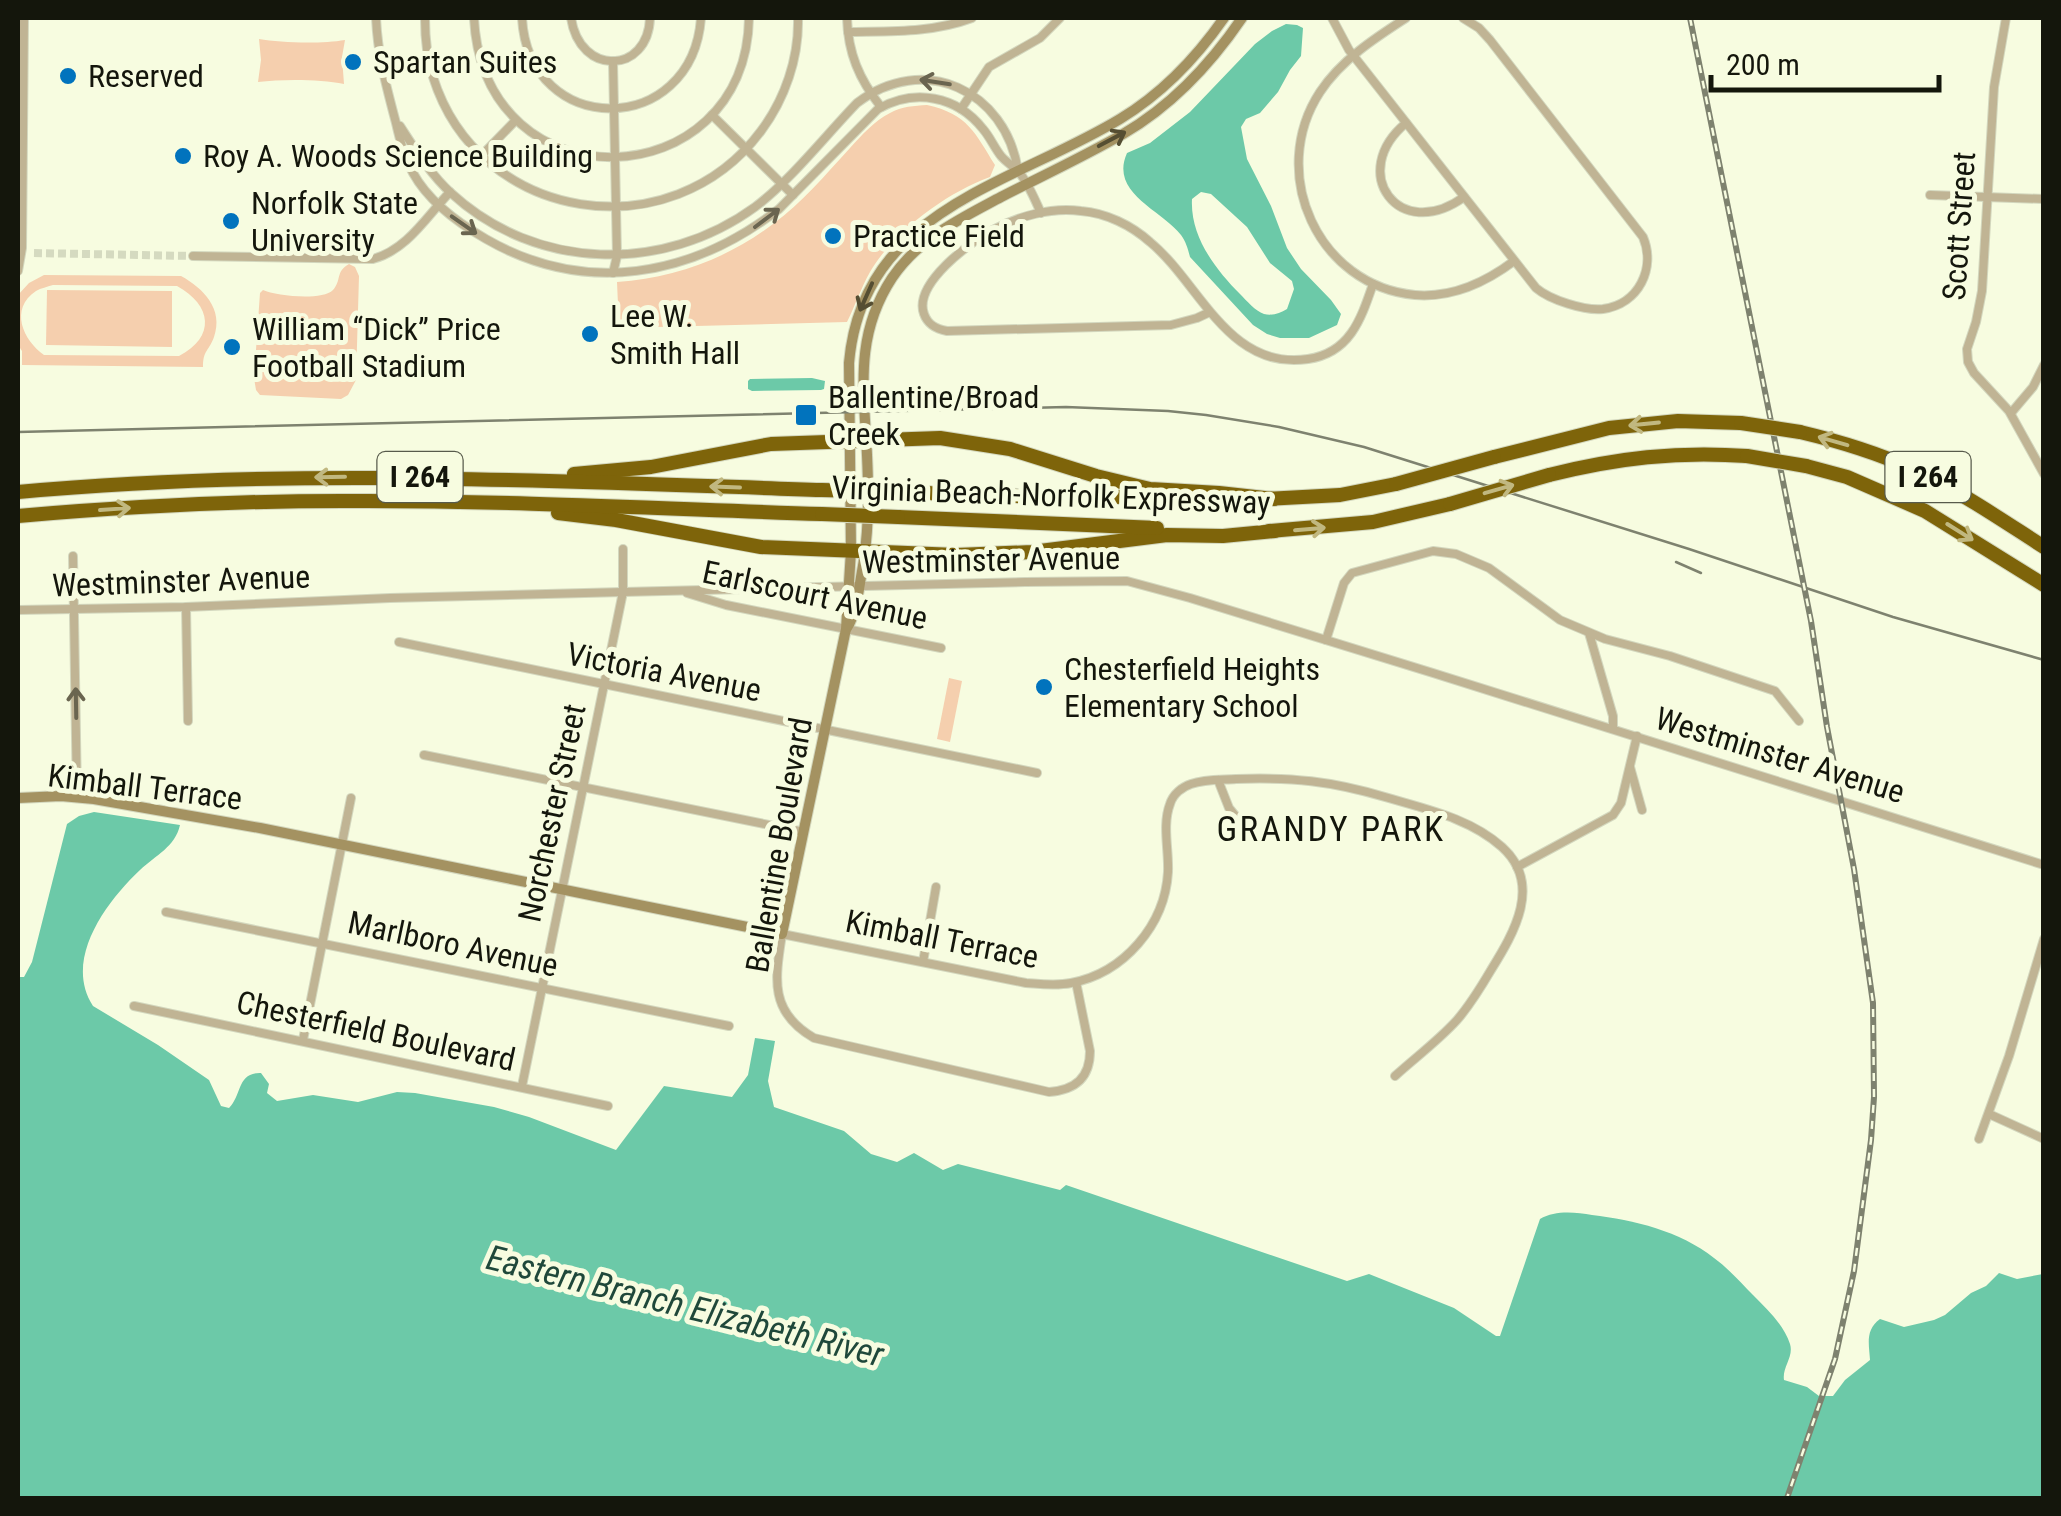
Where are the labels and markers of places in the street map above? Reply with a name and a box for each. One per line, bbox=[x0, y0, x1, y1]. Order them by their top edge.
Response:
place label: Spartan Suites bbox=[373, 43, 557, 81]
marker: Spartan Suites bbox=[342, 51, 364, 73]
place label: Reserved bbox=[88, 57, 204, 95]
marker: Reserved bbox=[57, 65, 79, 87]
place label: Roy A. Woods Science Building bbox=[203, 137, 593, 175]
marker: Roy A. Woods Science Building bbox=[172, 145, 194, 167]
place label: Norfolk State University bbox=[251, 184, 418, 259]
marker: Norfolk State University bbox=[220, 210, 242, 232]
place label: Practice Field bbox=[853, 217, 1025, 255]
marker: Practice Field bbox=[822, 225, 844, 247]
place label: Lee W. Smith Hall bbox=[610, 297, 740, 372]
place label: William “Dick” Price Football Stadium bbox=[252, 310, 501, 385]
marker: Lee W. Smith Hall bbox=[579, 323, 601, 345]
marker: William “Dick” Price Football Stadium bbox=[221, 336, 243, 358]
place label: Ballentine/Broad Creek bbox=[828, 378, 1039, 453]
marker: Ballentine/Broad Creek bbox=[793, 402, 819, 428]
place label: Chesterfield Heights Elementary School bbox=[1064, 650, 1320, 725]
marker: Chesterfield Heights Elementary School bbox=[1033, 676, 1055, 698]

